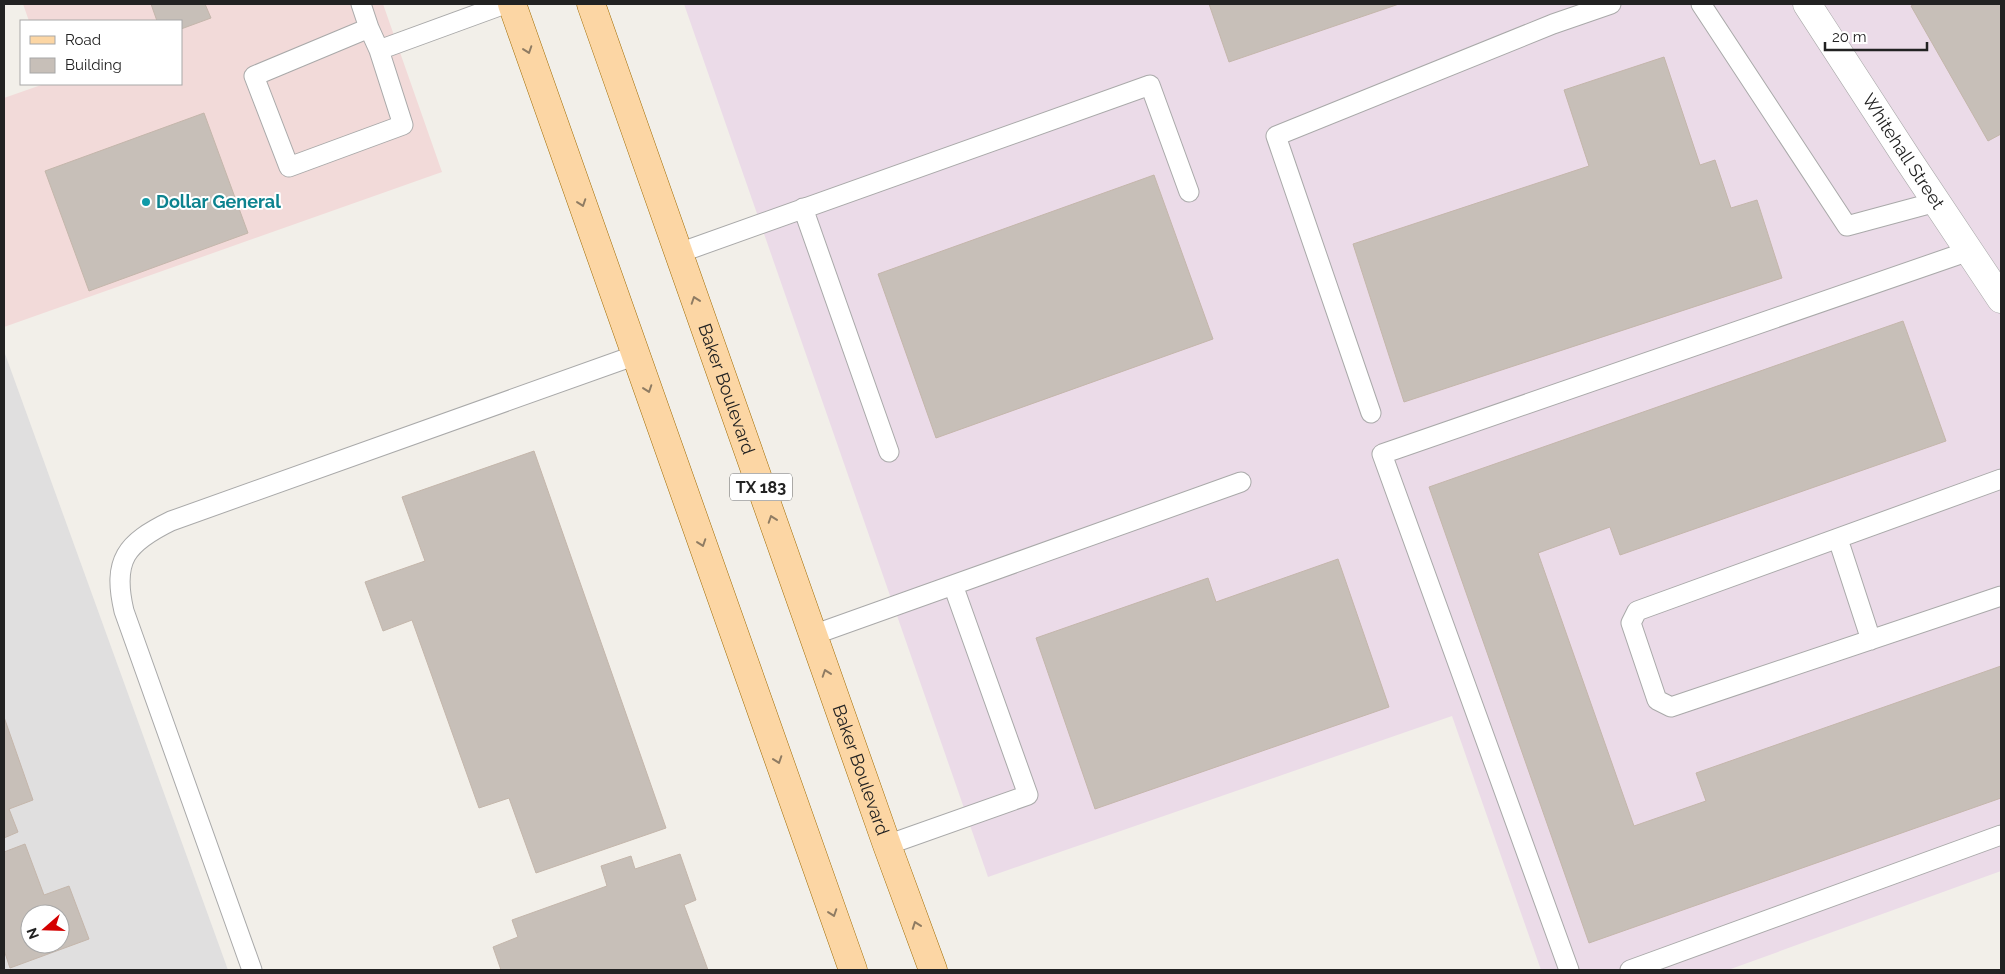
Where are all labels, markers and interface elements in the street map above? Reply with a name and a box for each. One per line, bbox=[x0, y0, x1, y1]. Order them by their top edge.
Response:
legend bbox=[20, 20, 182, 85]
scale bar bbox=[1825, 20, 1928, 52]
text: 20 m bbox=[1832, 28, 1867, 46]
text: Road bbox=[65, 31, 101, 49]
one-way arrow bbox=[522, 45, 532, 53]
text: Building bbox=[65, 56, 122, 74]
street label: Whitehall Street bbox=[1858, 89, 1949, 213]
place label: Dollar General bbox=[156, 191, 281, 212]
marker: Dollar General bbox=[140, 196, 152, 208]
one-way arrow bbox=[576, 198, 586, 207]
one-way arrow bbox=[691, 296, 701, 305]
street label: Baker Boulevard bbox=[694, 321, 760, 457]
one-way arrow bbox=[642, 385, 652, 393]
road number: TX 183 bbox=[730, 474, 792, 501]
one-way arrow bbox=[768, 516, 778, 524]
one-way arrow bbox=[696, 538, 706, 546]
one-way arrow bbox=[822, 669, 832, 678]
street label: Baker Boulevard bbox=[828, 702, 894, 838]
one-way arrow bbox=[773, 755, 783, 764]
north arrow bbox=[20, 904, 70, 954]
one-way arrow bbox=[827, 908, 837, 917]
one-way arrow bbox=[912, 921, 922, 929]
text: N bbox=[23, 926, 42, 941]

